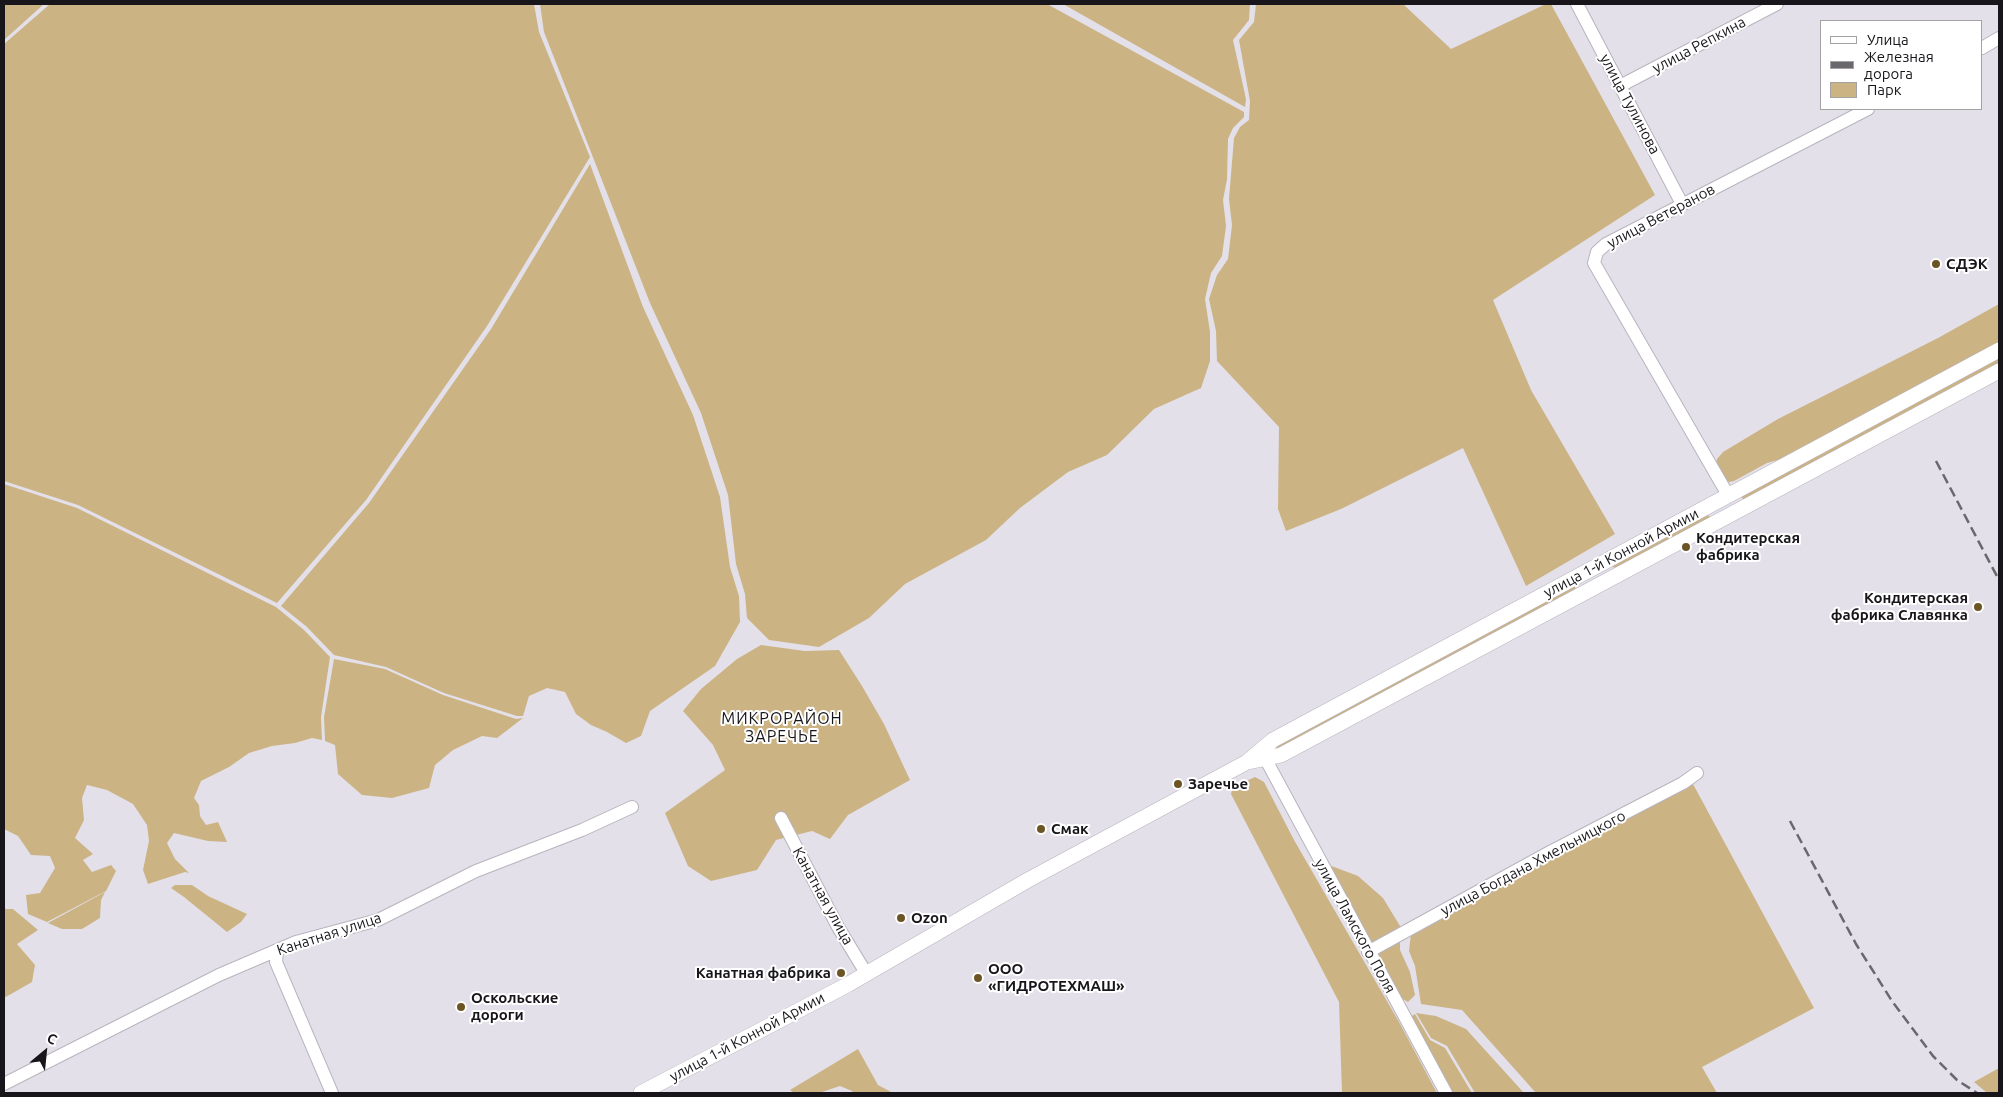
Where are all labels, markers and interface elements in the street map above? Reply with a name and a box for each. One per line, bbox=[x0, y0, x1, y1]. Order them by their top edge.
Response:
street label: улица Репкина bbox=[1649, 13, 1749, 77]
legend bbox=[1820, 20, 1983, 110]
text: Улица bbox=[1867, 31, 1909, 48]
text: Железная дорога bbox=[1864, 48, 1934, 82]
street label: улица Тулинова bbox=[1596, 51, 1664, 157]
text: Парк bbox=[1867, 81, 1902, 98]
street label: улица Ветеранов bbox=[1604, 180, 1718, 252]
place label: СДЭК bbox=[1946, 255, 1988, 273]
marker: СДЭК bbox=[1930, 258, 1942, 270]
street label: улица 1-й Конной Армии bbox=[1540, 504, 1702, 602]
place label: Кондитерская фабрика bbox=[1696, 529, 1800, 564]
marker: Кондитерская фабрика bbox=[1680, 541, 1692, 553]
place label: Кондитерская фабрика Славянка bbox=[1831, 589, 1968, 624]
marker: Кондитерская фабрика Славянка bbox=[1972, 601, 1984, 613]
district label: МИКРОРАЙОН ЗАРЕЧЬЕ bbox=[720, 709, 844, 747]
place label: Заречье bbox=[1188, 775, 1248, 793]
marker: Заречье bbox=[1172, 778, 1184, 790]
street label: улица Богдана Хмельницкого bbox=[1437, 807, 1629, 919]
place label: Смак bbox=[1051, 820, 1089, 838]
marker: Смак bbox=[1035, 823, 1047, 835]
street label: Канатная улица bbox=[789, 844, 857, 948]
street label: улица Ламского Поля bbox=[1311, 856, 1399, 996]
street label: Канатная улица bbox=[274, 909, 384, 959]
place label: Ozon bbox=[911, 909, 948, 927]
marker: Ozon bbox=[895, 912, 907, 924]
place label: ООО «ГИДРОТЕХМАШ» bbox=[988, 960, 1125, 995]
place label: Канатная фабрика bbox=[696, 964, 831, 982]
marker: Канатная фабрика bbox=[835, 967, 847, 979]
marker: ООО «ГИДРОТЕХМАШ» bbox=[972, 972, 984, 984]
street label: улица 1-й Конной Армии bbox=[666, 988, 828, 1086]
place label: Оскольские дороги bbox=[471, 989, 558, 1024]
marker: Оскольские дороги bbox=[455, 1001, 467, 1013]
north arrow bbox=[20, 1027, 70, 1077]
text: С bbox=[44, 1030, 60, 1048]

